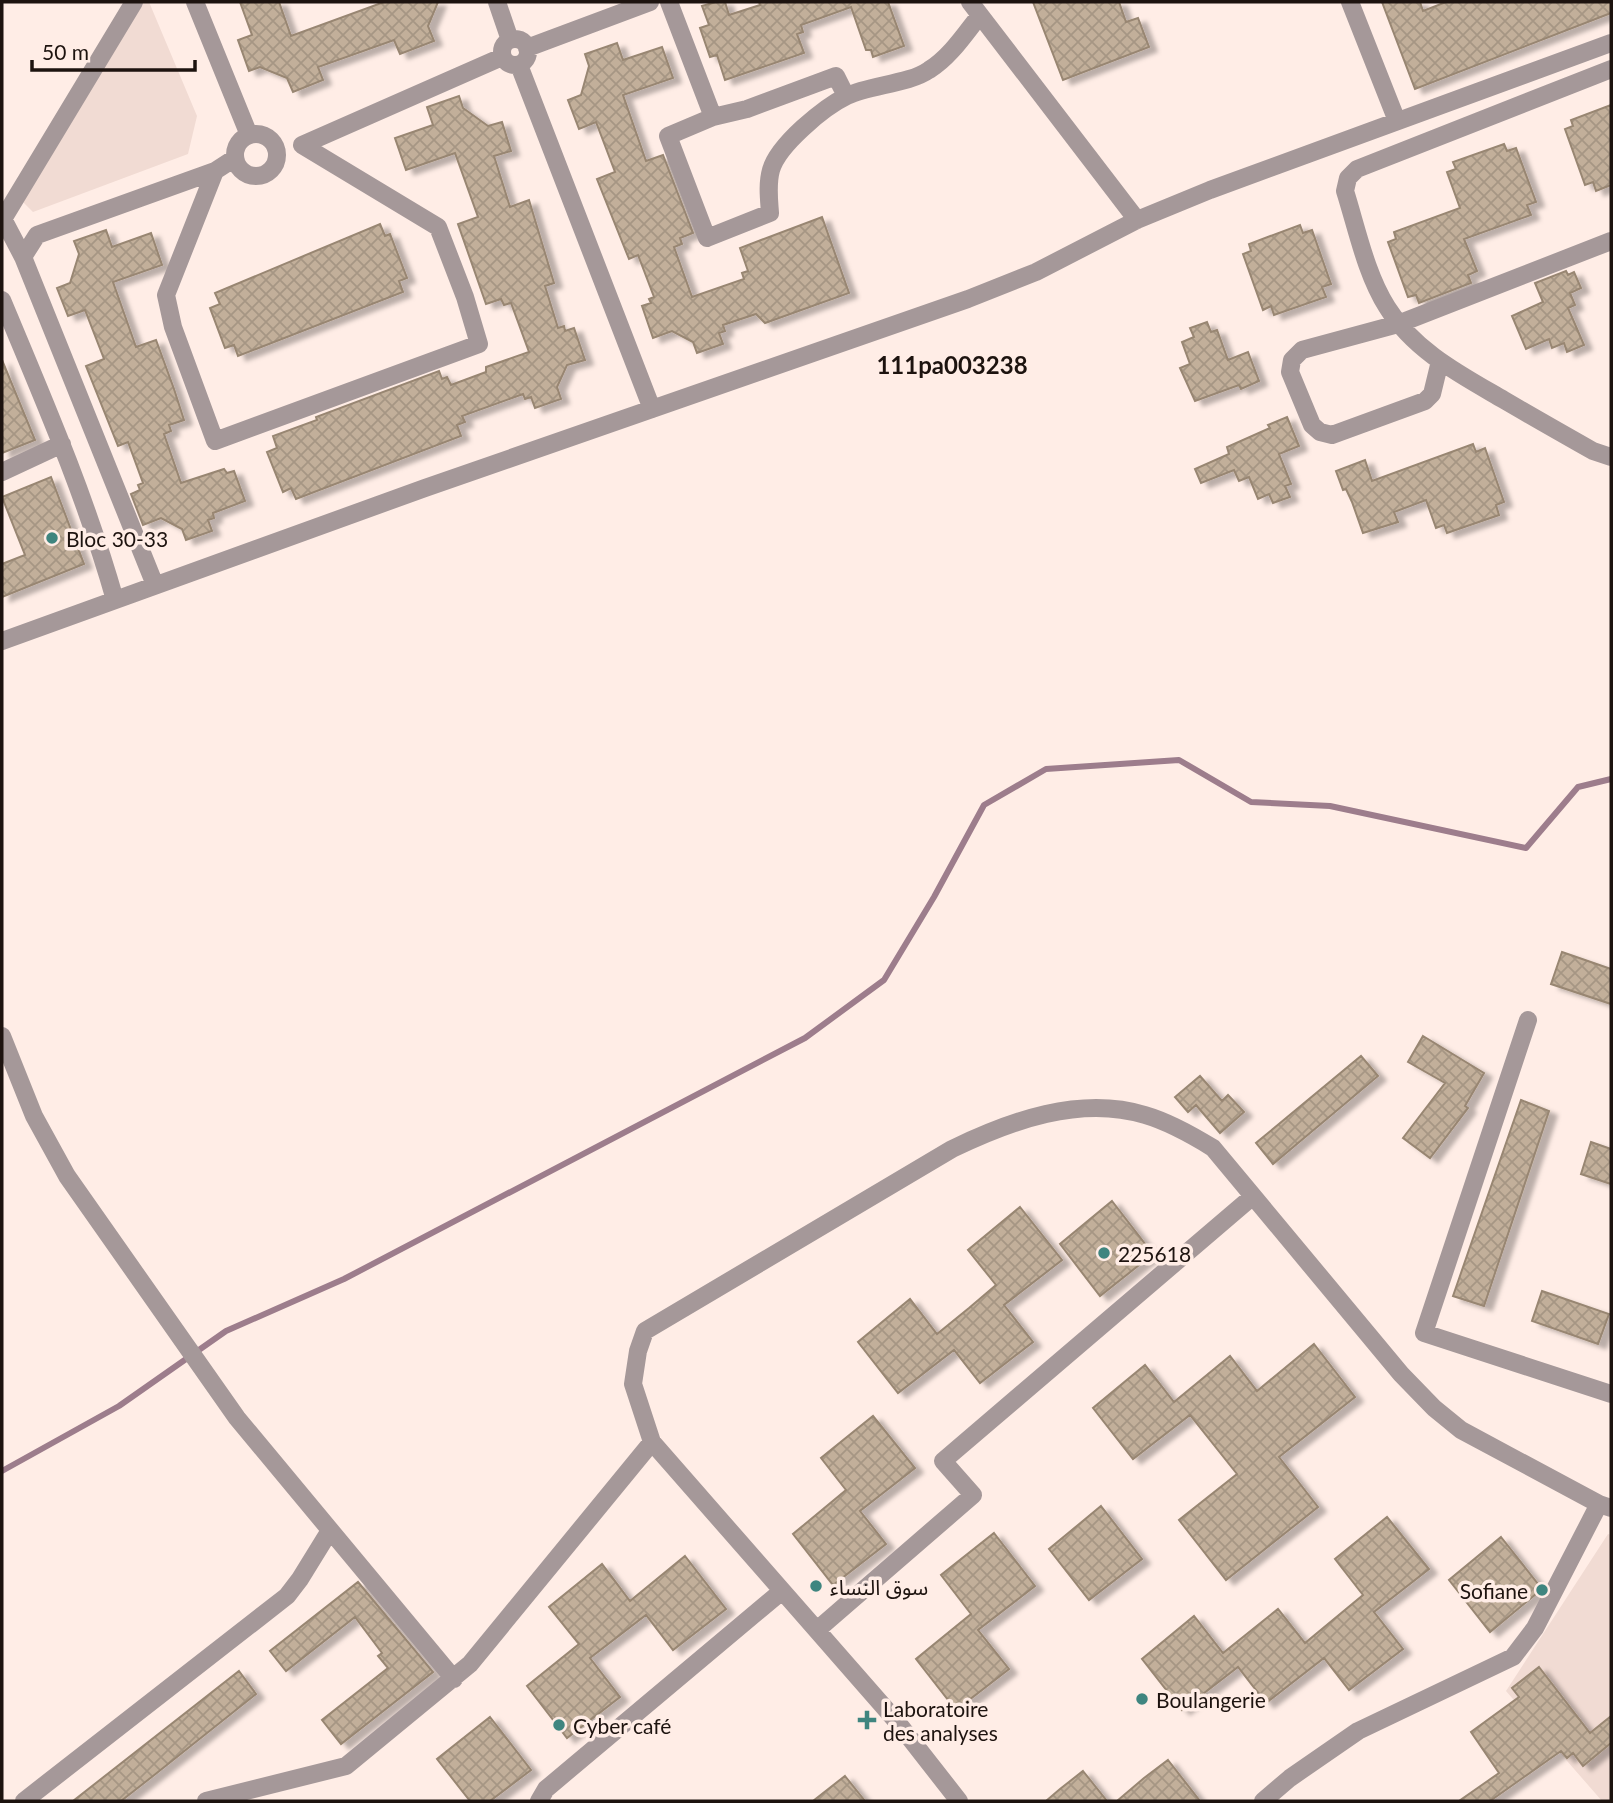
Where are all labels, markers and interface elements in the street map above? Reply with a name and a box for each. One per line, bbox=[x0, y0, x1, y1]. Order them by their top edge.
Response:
scale bar bbox=[32, 28, 194, 72]
text: 50 m bbox=[42, 39, 89, 64]
district label: 111pa003238 bbox=[876, 350, 1028, 379]
place label: Bloc 30-33 bbox=[66, 526, 168, 551]
marker: Bloc 30-33 bbox=[44, 530, 60, 546]
place label: 225618 bbox=[1118, 1241, 1191, 1266]
marker: 225618 bbox=[1096, 1245, 1112, 1261]
place label: سوق النساء bbox=[830, 1574, 928, 1600]
marker: سوق النساء bbox=[808, 1578, 824, 1594]
place label: Sofiane bbox=[1460, 1578, 1528, 1603]
marker: Sofiane bbox=[1534, 1582, 1550, 1598]
place label: Boulangerie bbox=[1156, 1687, 1266, 1712]
marker: Boulangerie bbox=[1134, 1691, 1150, 1707]
place label: Laboratoire des analyses bbox=[883, 1696, 998, 1745]
marker: Laboratoire des analyses bbox=[857, 1710, 877, 1730]
place label: Cyber café bbox=[573, 1713, 671, 1738]
marker: Cyber café bbox=[551, 1717, 567, 1733]

